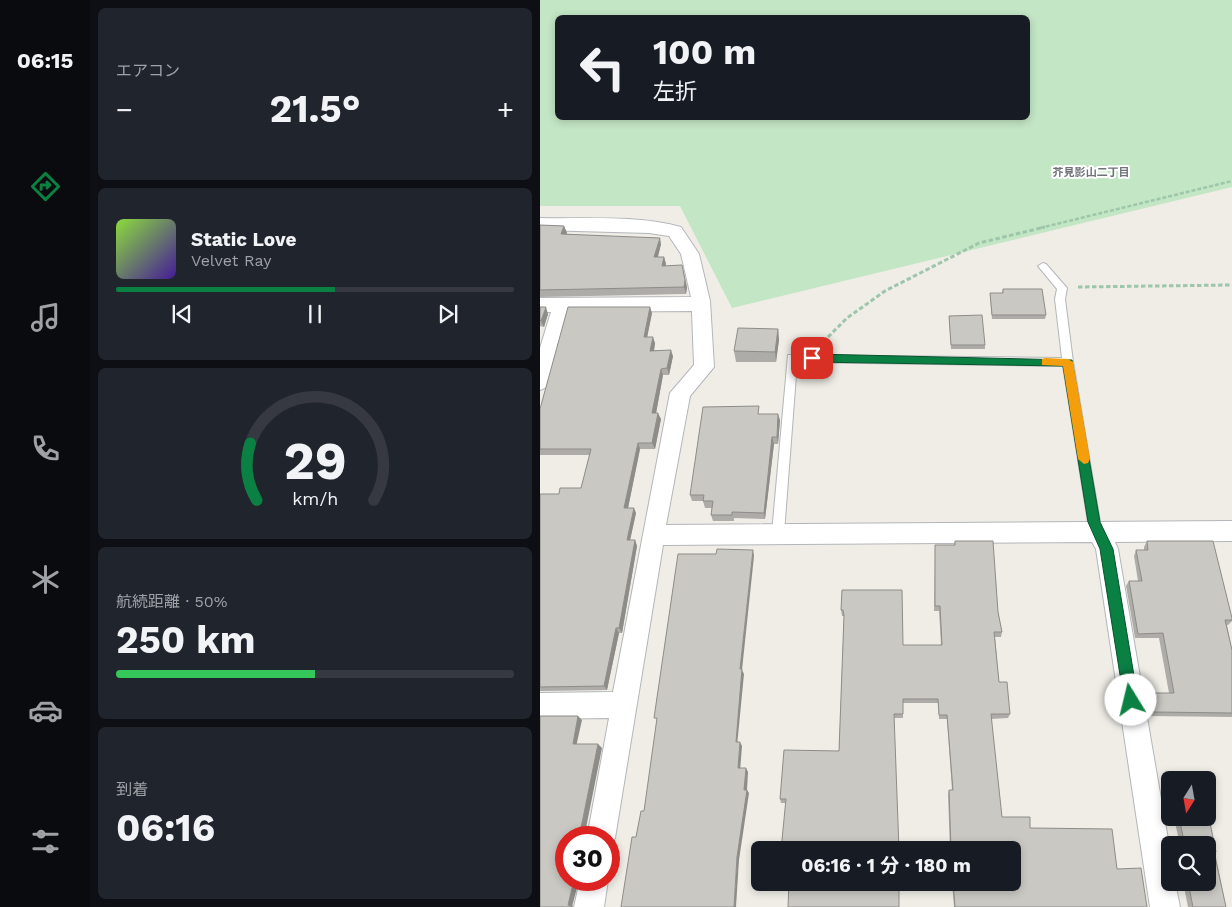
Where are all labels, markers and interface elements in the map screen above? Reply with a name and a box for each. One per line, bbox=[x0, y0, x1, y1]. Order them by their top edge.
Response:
text: 100 m bbox=[653, 31, 756, 73]
icon: left bbox=[570, 35, 635, 100]
text: 06:15 bbox=[17, 48, 73, 73]
text: エアコン bbox=[116, 61, 180, 80]
text: 左折 bbox=[653, 79, 697, 104]
text: 21.5° bbox=[269, 87, 361, 131]
text: − bbox=[116, 93, 133, 126]
text: + bbox=[497, 93, 514, 126]
district label: 芥見影山二丁目 bbox=[1053, 166, 1130, 179]
icon: directions bbox=[28, 169, 63, 204]
text: Static Love bbox=[191, 228, 296, 251]
text: Velvet Ray bbox=[191, 251, 271, 270]
icon: music bbox=[28, 300, 63, 335]
icon: previous bbox=[168, 300, 196, 328]
icon: pause bbox=[301, 300, 329, 328]
icon: next bbox=[434, 300, 462, 328]
pin bbox=[791, 337, 833, 379]
icon: arrive bbox=[798, 344, 826, 372]
icon: phone bbox=[28, 431, 63, 466]
text: 29 bbox=[283, 431, 347, 492]
text: km/h bbox=[292, 488, 338, 509]
icon: climate bbox=[28, 562, 63, 597]
text: 航続距離 · 50% bbox=[116, 592, 228, 611]
text: 250 km bbox=[116, 618, 256, 662]
position arrow bbox=[1104, 673, 1156, 725]
icon: car bbox=[28, 693, 63, 728]
north arrow bbox=[1161, 771, 1216, 826]
map controls bbox=[1161, 771, 1216, 891]
text: 到着 bbox=[116, 780, 148, 799]
text: 06:16 bbox=[116, 806, 215, 850]
icon: filters bbox=[28, 824, 63, 859]
speed limit sign: 30 bbox=[555, 826, 620, 891]
button: search bbox=[1161, 836, 1216, 891]
text: 06:16 · 1 分 · 180 m bbox=[801, 854, 971, 877]

